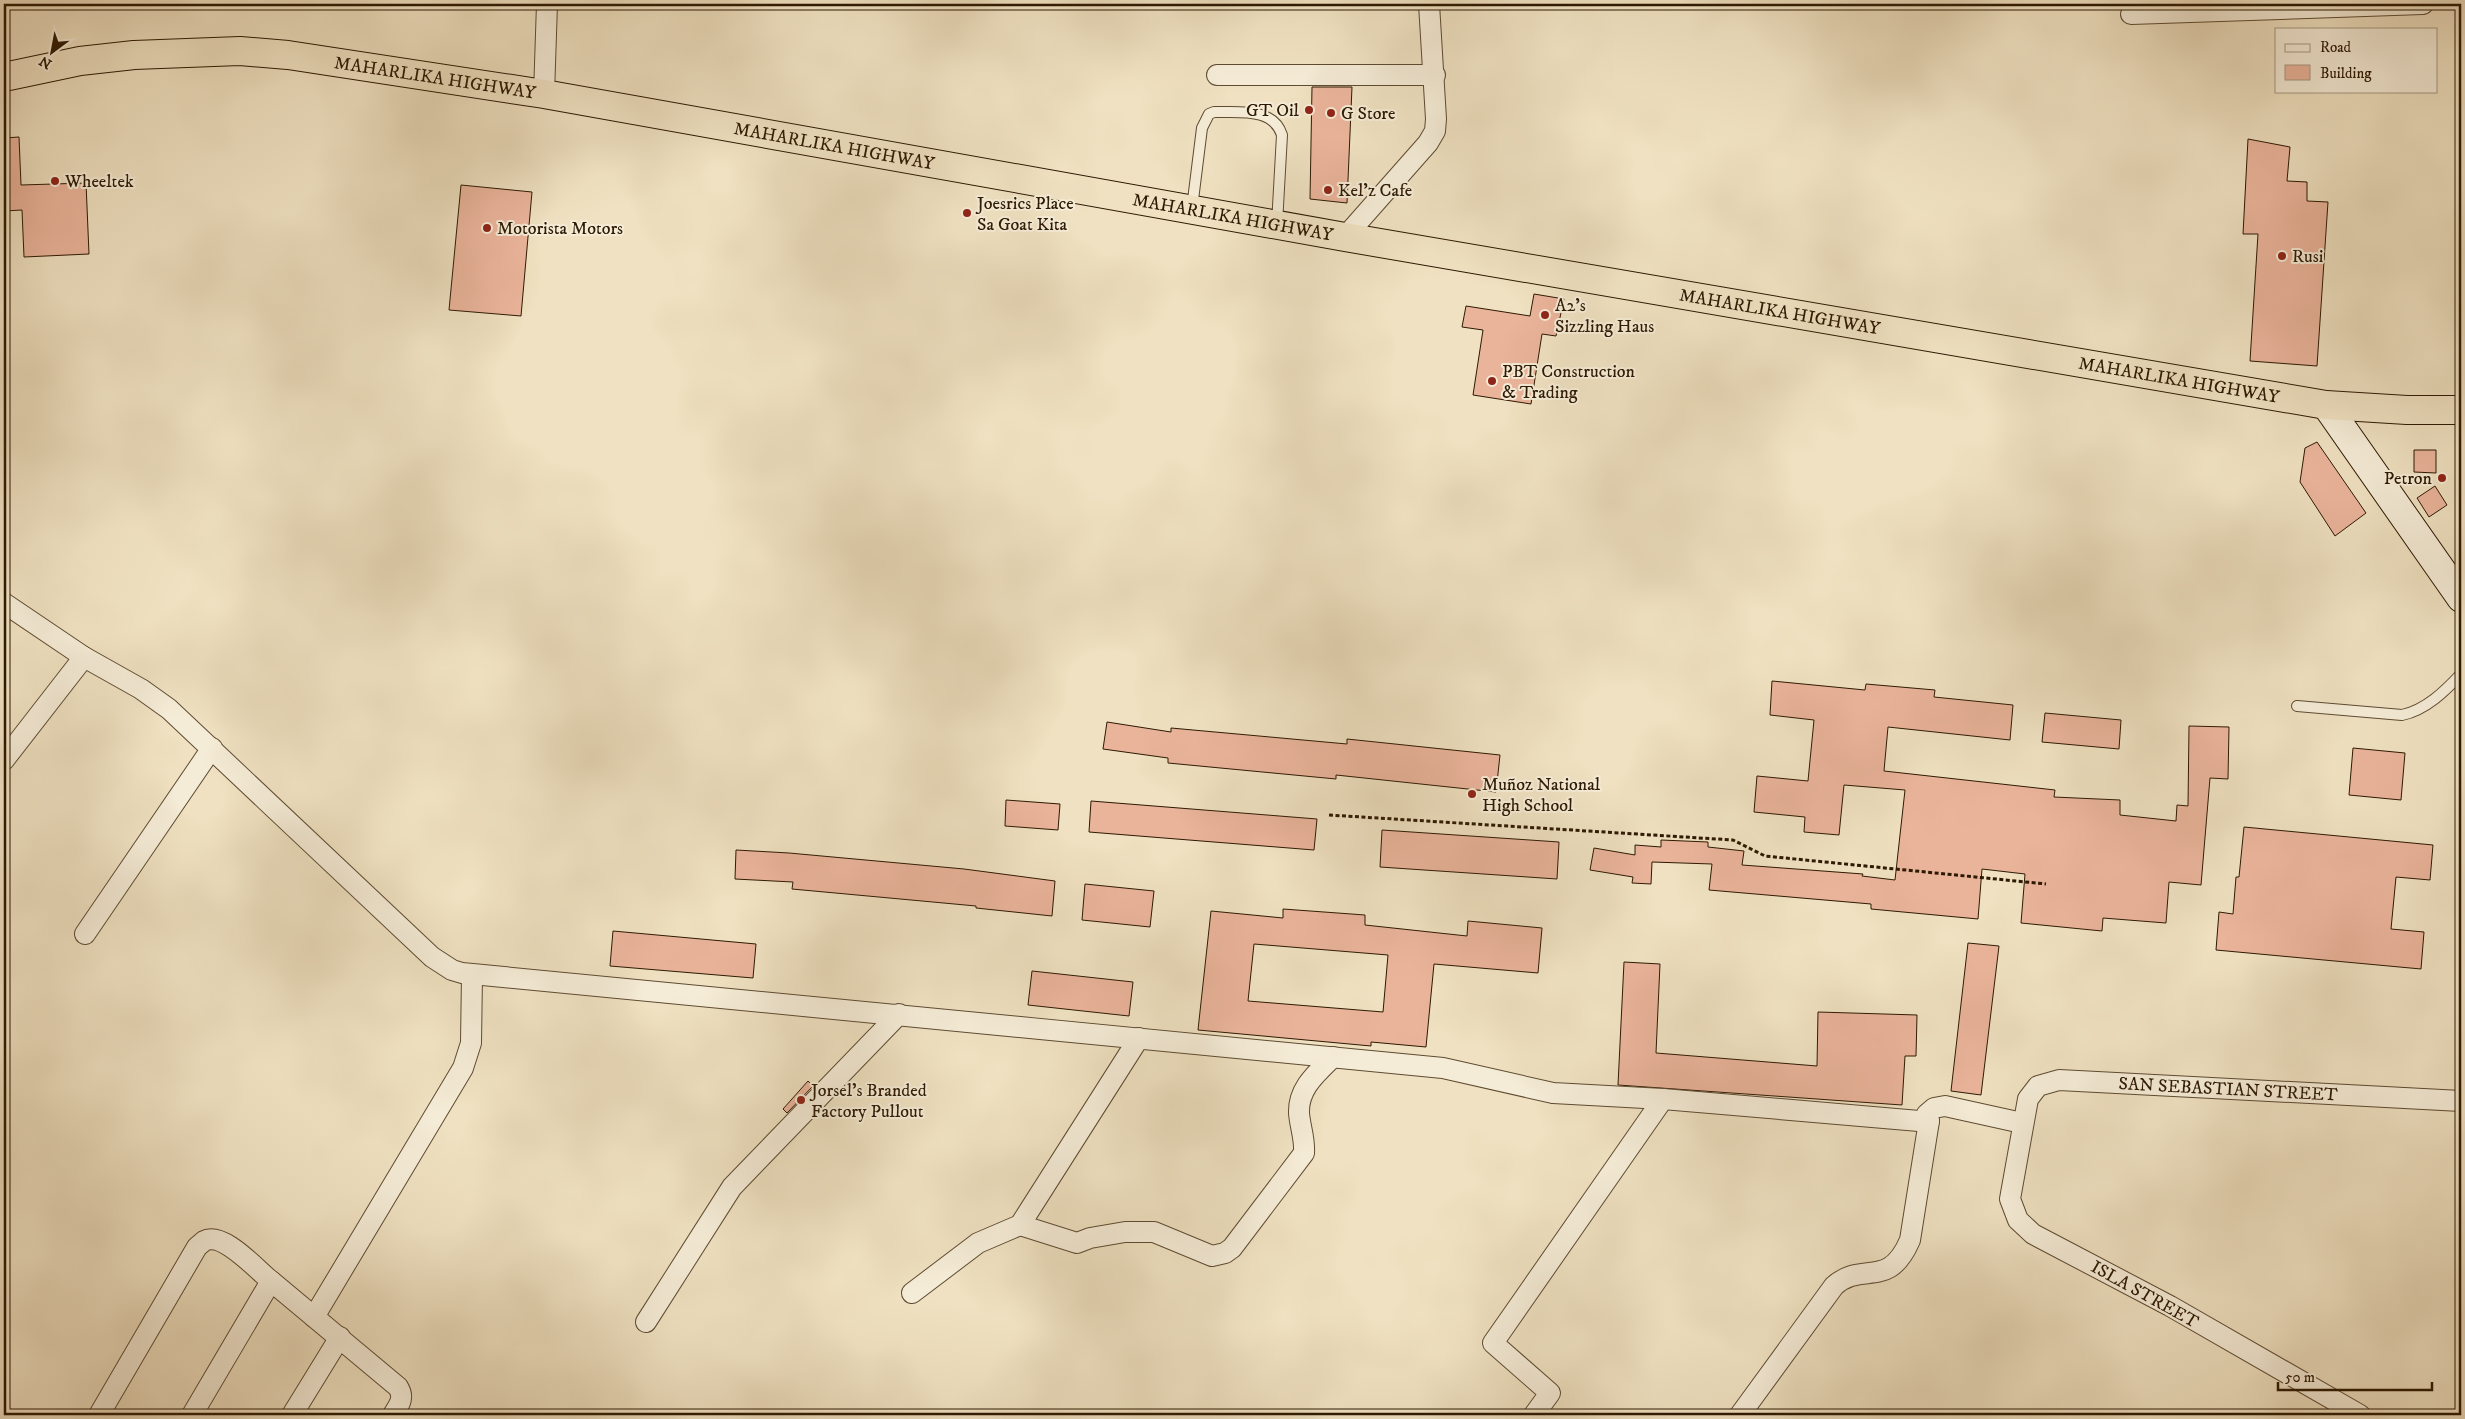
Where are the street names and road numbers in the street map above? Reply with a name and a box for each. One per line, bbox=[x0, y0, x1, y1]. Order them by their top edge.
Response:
street label: MAHARLIKA HIGHWAY bbox=[333, 52, 538, 105]
street label: MAHARLIKA HIGHWAY bbox=[732, 118, 937, 176]
street label: MAHARLIKA HIGHWAY bbox=[1131, 189, 1335, 247]
street label: MAHARLIKA HIGHWAY bbox=[1678, 284, 1882, 341]
street label: MAHARLIKA HIGHWAY bbox=[2077, 353, 2282, 409]
street label: SAN SEBASTIAN STREET bbox=[2118, 1073, 2339, 1107]
street label: ISLA STREET bbox=[2087, 1256, 2202, 1334]

